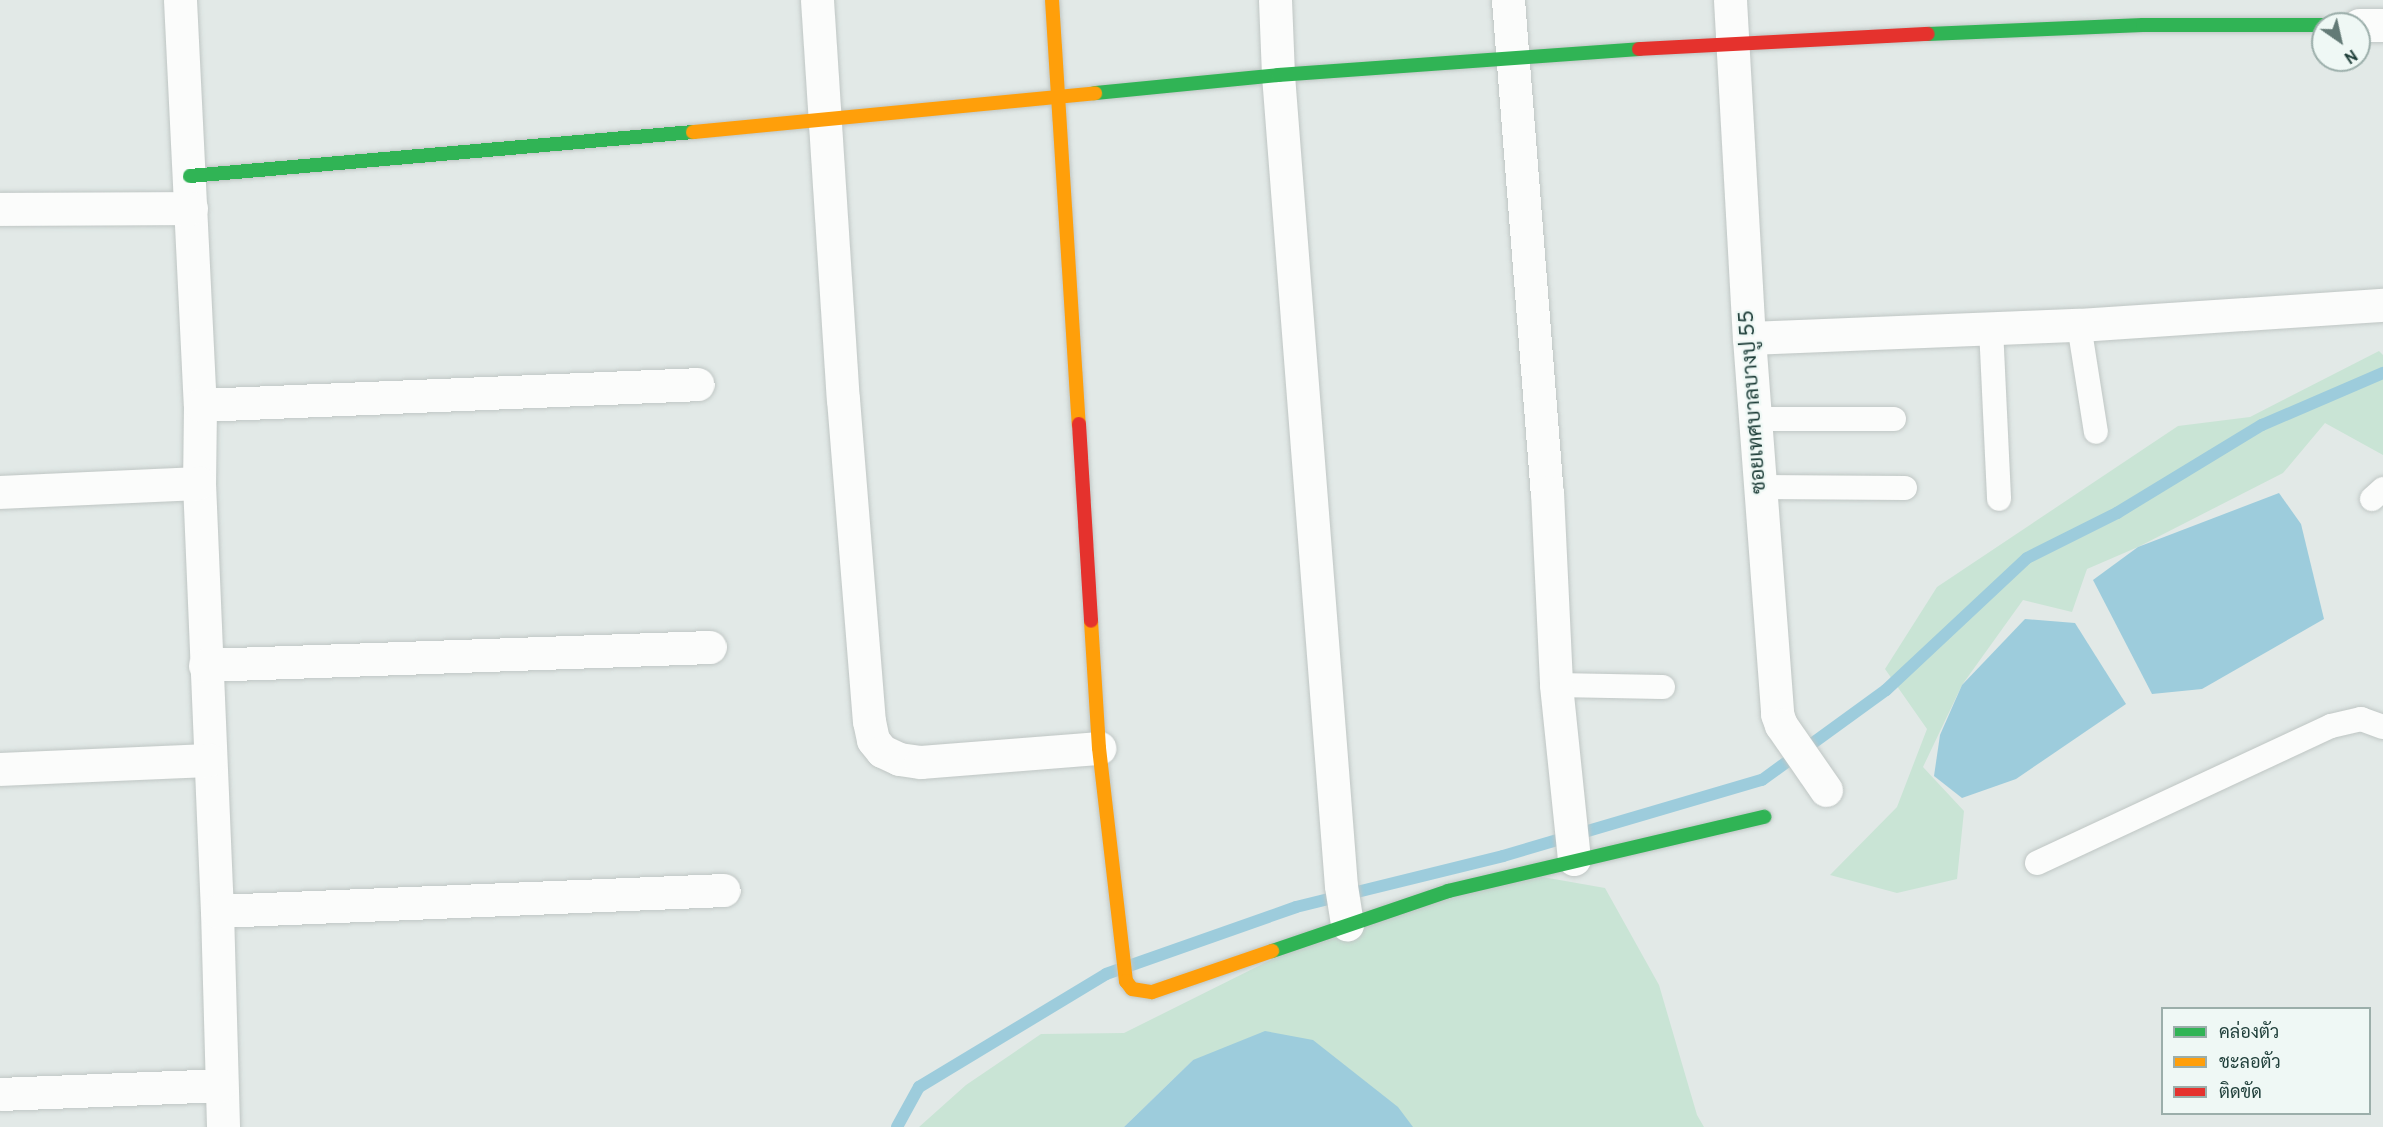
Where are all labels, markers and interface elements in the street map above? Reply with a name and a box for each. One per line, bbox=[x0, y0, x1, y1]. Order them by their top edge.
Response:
north arrow bbox=[2311, 12, 2371, 72]
text: N bbox=[2340, 44, 2360, 67]
street label: ซอยเทศบาลบางปู 55 bbox=[1735, 309, 1773, 495]
legend bbox=[2161, 1007, 2371, 1115]
text: คล่องตัว bbox=[2219, 1022, 2279, 1045]
text: ชะลอตัว bbox=[2219, 1052, 2281, 1075]
text: ติดขัด bbox=[2219, 1082, 2262, 1105]

